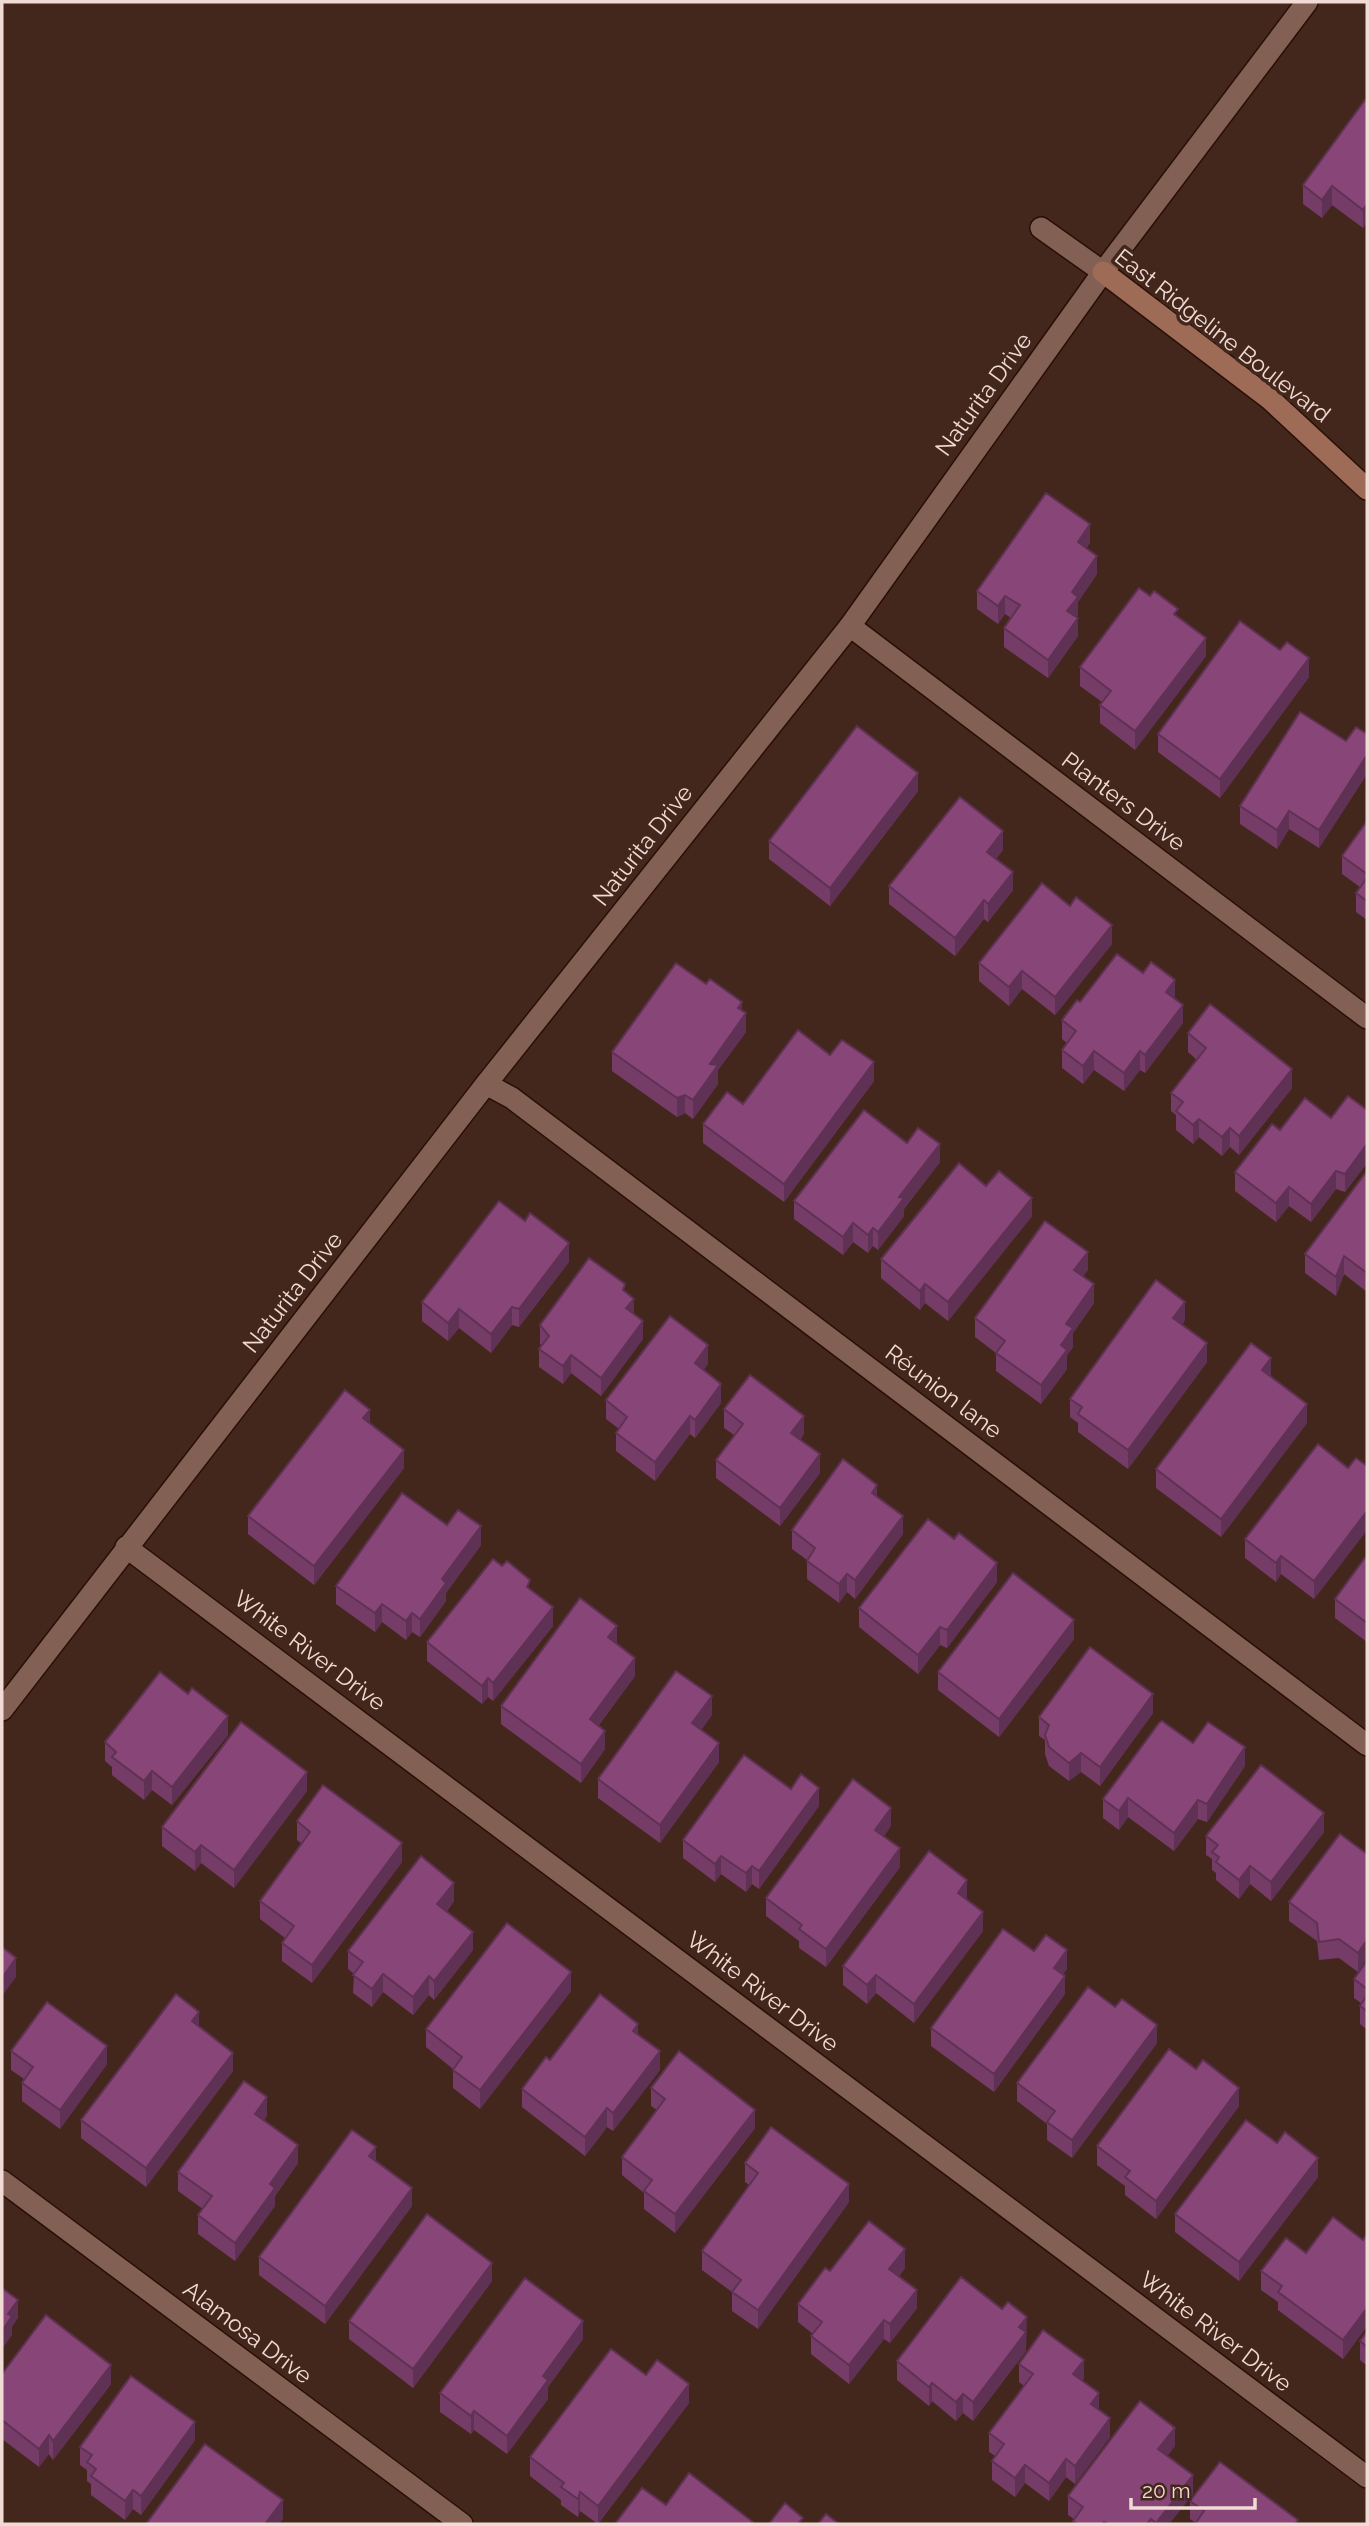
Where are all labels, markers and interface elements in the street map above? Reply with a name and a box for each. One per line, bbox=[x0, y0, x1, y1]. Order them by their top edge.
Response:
street label: East Ridgeline Boulevard bbox=[1110, 243, 1336, 427]
street label: Naturita Drive bbox=[929, 327, 1037, 461]
street label: Planters Drive bbox=[1057, 746, 1191, 856]
street label: Naturita Drive bbox=[587, 779, 697, 911]
street label: Naturita Drive bbox=[237, 1226, 347, 1358]
street label: Réunion lane bbox=[880, 1338, 1008, 1444]
street label: White River Drive bbox=[229, 1584, 391, 1716]
street label: White River Drive bbox=[682, 1925, 844, 2057]
street label: White River Drive bbox=[1135, 2265, 1297, 2397]
street label: Alamosa Drive bbox=[179, 2275, 317, 2389]
scale bar bbox=[1131, 2466, 1255, 2510]
text: 20 m bbox=[1142, 2478, 1190, 2503]

